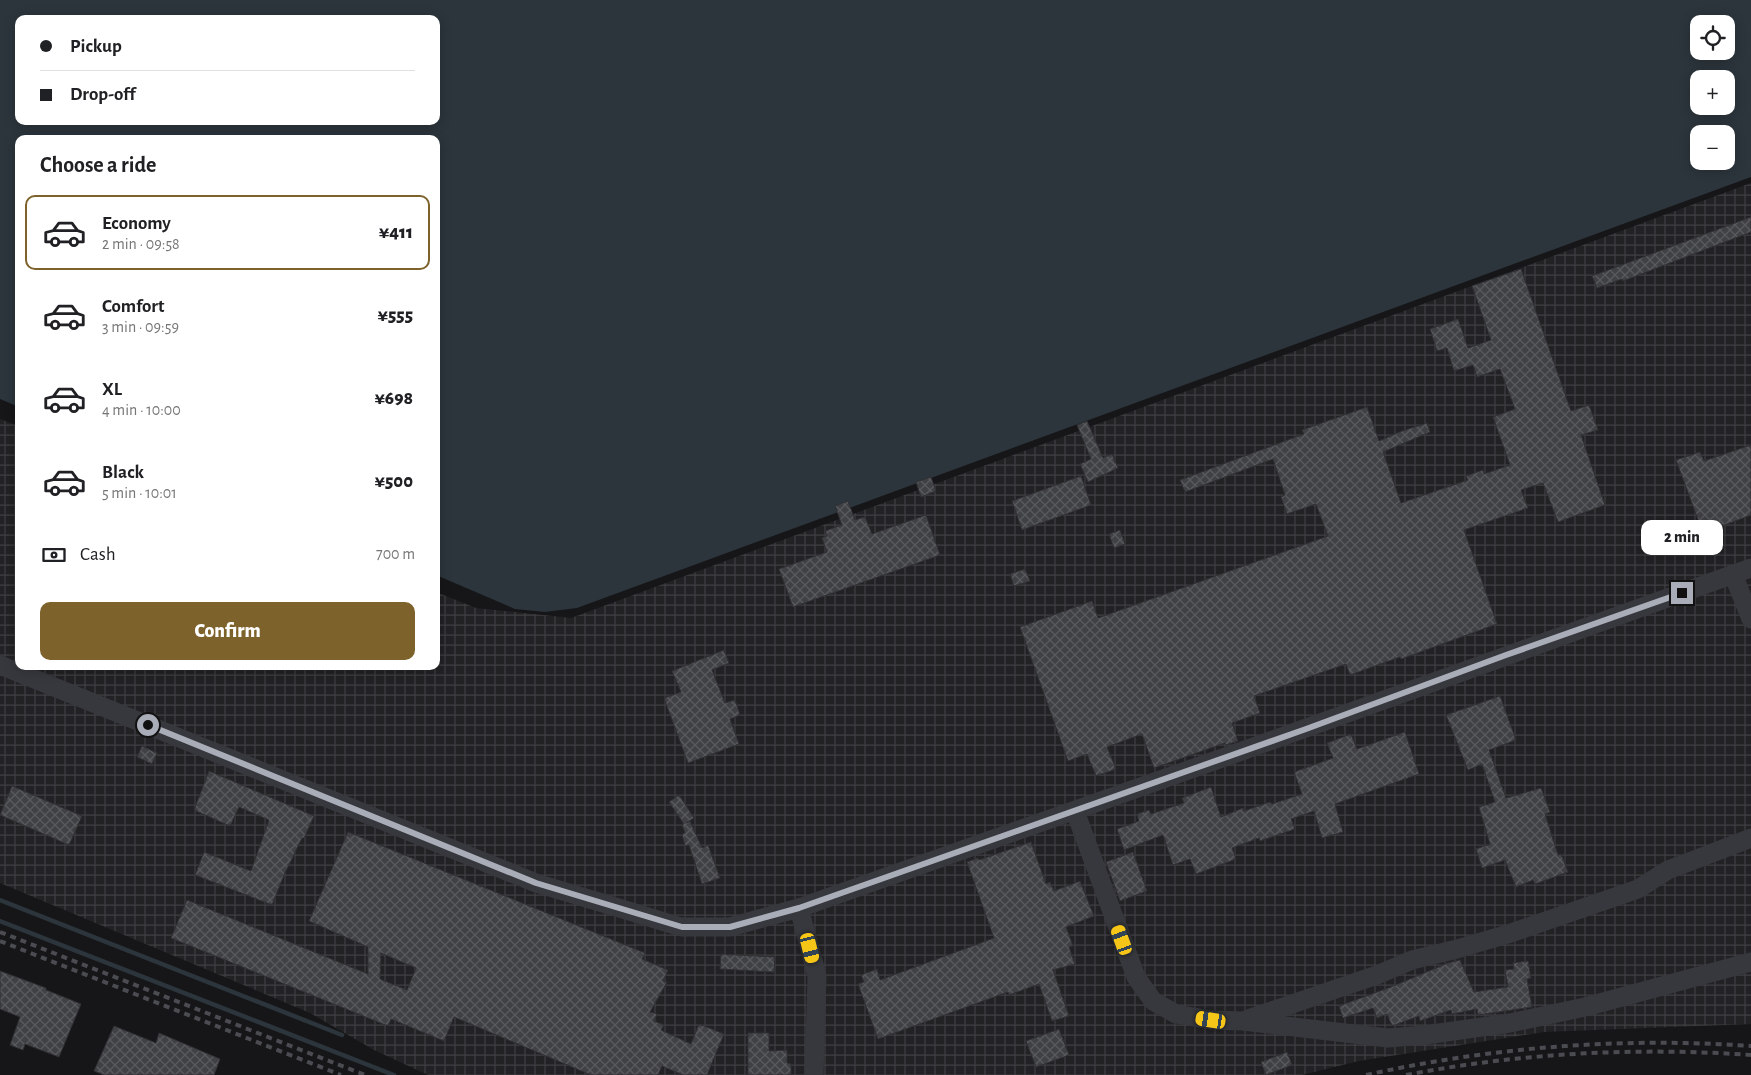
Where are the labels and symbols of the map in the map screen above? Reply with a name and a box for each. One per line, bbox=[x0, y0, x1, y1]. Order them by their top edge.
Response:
callout: 2 min bbox=[1641, 520, 1723, 556]
route end bbox=[1671, 582, 1693, 604]
route start bbox=[137, 714, 159, 736]
car bbox=[1109, 923, 1134, 957]
car bbox=[799, 932, 820, 964]
car bbox=[1195, 1010, 1226, 1030]

